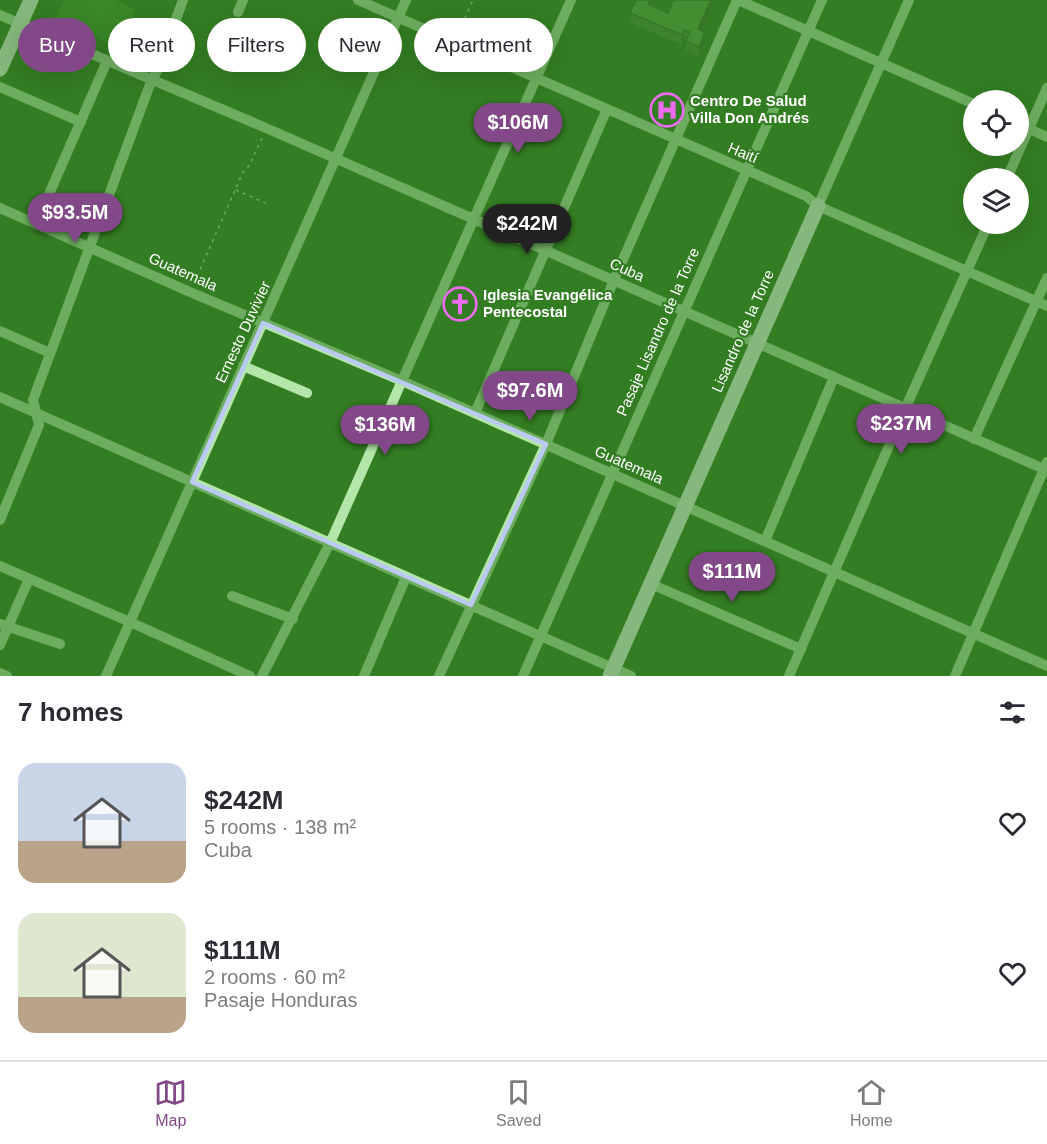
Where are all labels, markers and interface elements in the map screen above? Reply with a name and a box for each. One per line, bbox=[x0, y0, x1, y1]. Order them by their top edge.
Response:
chip: Buy bbox=[18, 18, 96, 72]
chip: Rent bbox=[108, 18, 195, 72]
chip: Filters bbox=[207, 18, 306, 72]
chip: New bbox=[318, 18, 402, 72]
chip: Apartment bbox=[414, 18, 553, 72]
map controls bbox=[963, 90, 1029, 234]
button: locate bbox=[963, 90, 1029, 156]
hospital icon: Centro De Salud Villa Don Andrés bbox=[649, 92, 685, 128]
place label: Centro De Salud Villa Don Andrés bbox=[690, 92, 809, 126]
pin: $106M bbox=[476, 103, 560, 154]
text: $106M bbox=[487, 111, 549, 133]
street label: Haití bbox=[726, 139, 761, 167]
button: layers bbox=[963, 168, 1029, 234]
pin: $93.5M bbox=[26, 193, 124, 244]
text: $93.5M bbox=[42, 201, 108, 223]
pin: $242M bbox=[485, 204, 569, 255]
text: $242M bbox=[496, 212, 558, 234]
street label: Pasaje Lisandro de la Torre bbox=[613, 245, 702, 419]
street label: Guatemala bbox=[146, 249, 221, 294]
street label: Cuba bbox=[607, 254, 648, 285]
street label: Lisandro de la Torre bbox=[708, 267, 777, 395]
street label: Ernesto Duvivier bbox=[212, 278, 274, 385]
church icon: Iglesia Evangélica Pentecostal bbox=[442, 286, 478, 322]
place label: Iglesia Evangélica Pentecostal bbox=[483, 286, 613, 320]
pin: $97.6M bbox=[481, 371, 579, 422]
text: $97.6M bbox=[497, 379, 563, 401]
pin: $237M bbox=[859, 404, 943, 455]
pin: $136M bbox=[343, 405, 427, 456]
text: $237M bbox=[870, 412, 932, 434]
text: $136M bbox=[354, 413, 416, 435]
street label: Guatemala bbox=[592, 442, 667, 487]
pin: $111M bbox=[690, 552, 774, 603]
text: $111M bbox=[703, 560, 761, 582]
icon: filters bbox=[996, 696, 1029, 729]
text: 7 homes bbox=[18, 697, 124, 727]
text: $242M bbox=[204, 785, 284, 815]
icon: home bbox=[66, 787, 138, 859]
icon: heart bbox=[996, 807, 1029, 840]
text: 5 rooms · 138 m² bbox=[204, 816, 356, 838]
text: Cuba bbox=[204, 839, 252, 861]
text: $111M bbox=[204, 935, 281, 965]
icon: home bbox=[66, 937, 138, 1009]
icon: heart bbox=[996, 957, 1029, 990]
text: 2 rooms · 60 m² bbox=[204, 966, 345, 988]
text: Pasaje Honduras bbox=[204, 989, 357, 1011]
tab: Map bbox=[154, 1076, 187, 1130]
tab: Saved bbox=[496, 1076, 541, 1130]
tab: Home bbox=[850, 1076, 893, 1130]

